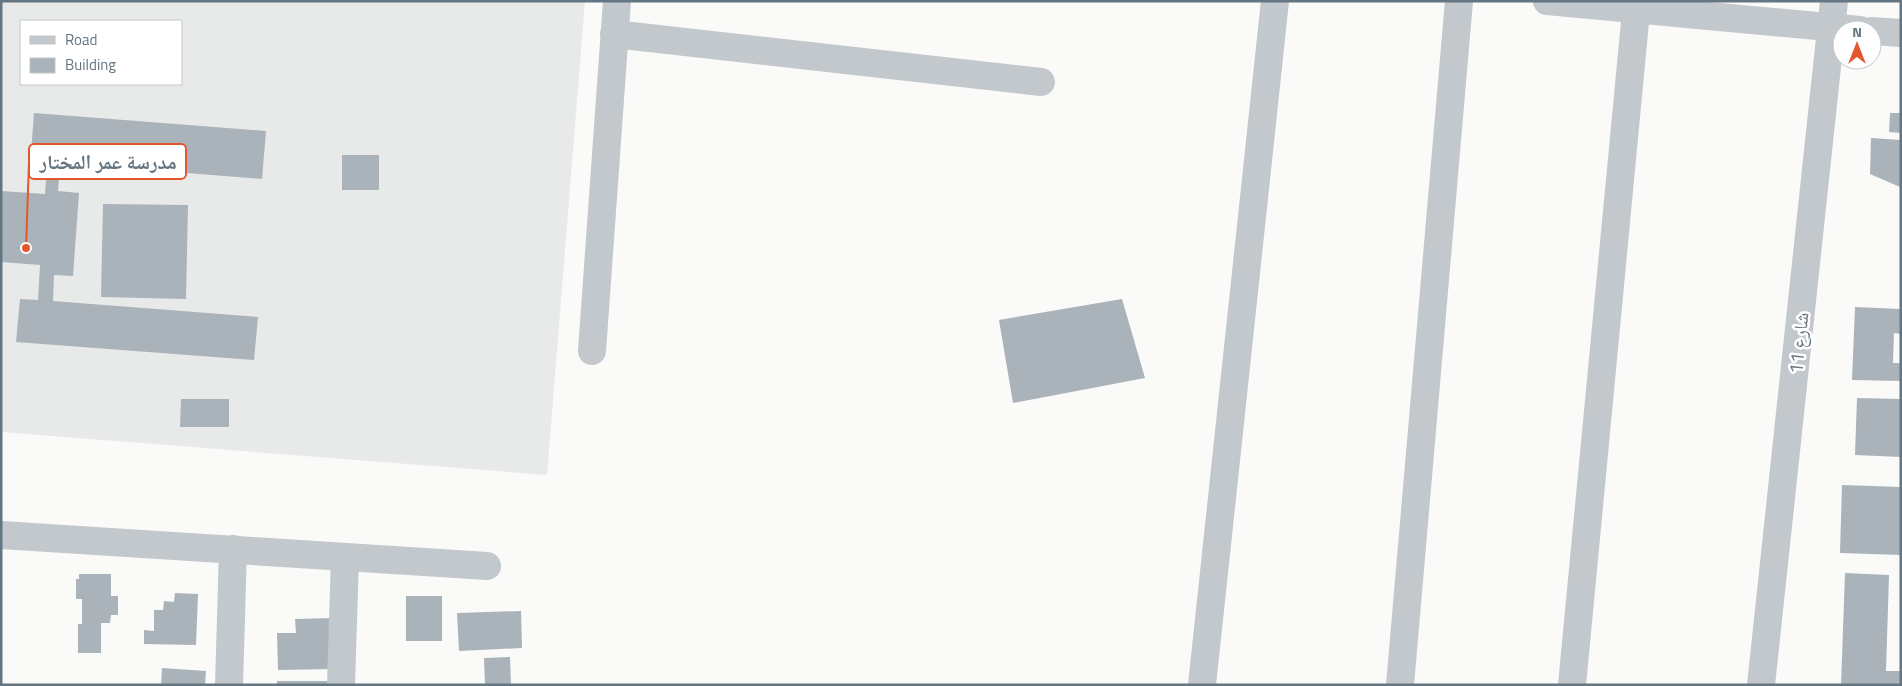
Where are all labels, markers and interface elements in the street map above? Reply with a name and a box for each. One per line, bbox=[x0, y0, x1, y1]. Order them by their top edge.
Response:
legend bbox=[20, 20, 182, 85]
north arrow bbox=[1832, 20, 1882, 70]
text: N bbox=[1852, 21, 1862, 42]
text: Road bbox=[65, 28, 97, 51]
text: Building bbox=[65, 53, 116, 76]
callout: مدرسة عمر المختار bbox=[29, 144, 186, 179]
text: مدرسة عمر المختار bbox=[38, 146, 177, 177]
street label: شارع 11 bbox=[1780, 311, 1816, 375]

